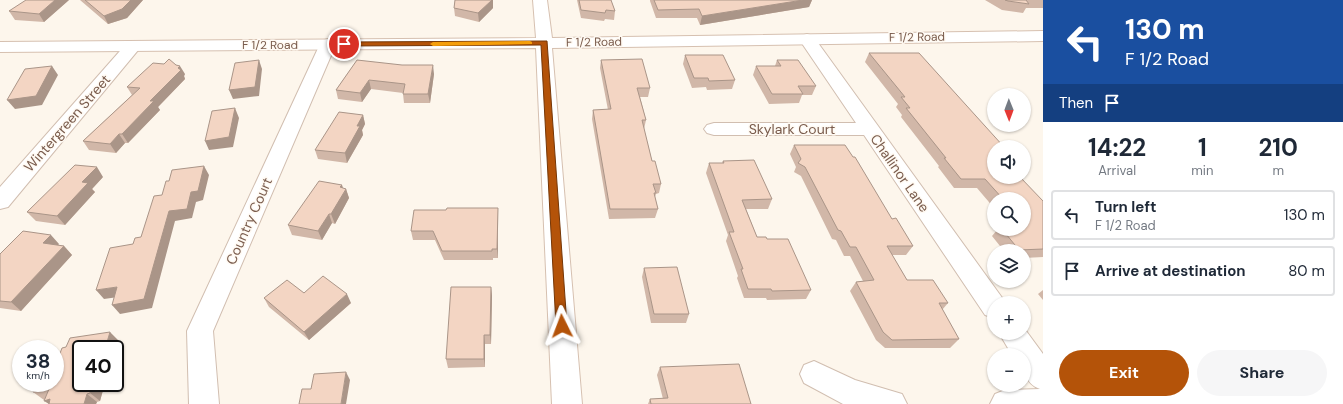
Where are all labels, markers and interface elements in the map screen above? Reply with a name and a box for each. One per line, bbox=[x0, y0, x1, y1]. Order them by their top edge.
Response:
text: 130 m bbox=[1125, 11, 1205, 48]
icon: left bbox=[1059, 16, 1111, 68]
pin bbox=[327, 27, 361, 61]
street label: F 1/2 Road bbox=[889, 29, 945, 45]
icon: arrive bbox=[333, 33, 355, 55]
street label: F 1/2 Road bbox=[566, 34, 622, 50]
street label: F 1/2 Road bbox=[242, 37, 298, 53]
text: F 1/2 Road bbox=[1125, 47, 1209, 71]
street label: Wintergreen Street bbox=[20, 71, 114, 175]
north arrow bbox=[987, 88, 1031, 132]
map controls bbox=[987, 88, 1031, 392]
icon: arrive bbox=[1101, 92, 1123, 114]
text: Then bbox=[1059, 93, 1093, 113]
street label: Skylark Court bbox=[749, 120, 835, 138]
street label: Challinor Lane bbox=[866, 130, 934, 216]
text: 14:22 bbox=[1088, 132, 1146, 163]
text: 1 bbox=[1198, 132, 1207, 163]
text: 210 bbox=[1258, 132, 1298, 163]
button: sound bbox=[987, 140, 1031, 184]
text: Arrival bbox=[1098, 162, 1136, 179]
text: min bbox=[1191, 162, 1213, 179]
text: m bbox=[1272, 162, 1284, 179]
street label: Country Court bbox=[222, 175, 276, 267]
button: search bbox=[987, 192, 1031, 236]
text: Turn left bbox=[1095, 197, 1156, 217]
icon: left bbox=[1061, 204, 1083, 226]
text: 130 m bbox=[1284, 205, 1325, 225]
text: F 1/2 Road bbox=[1095, 217, 1156, 234]
button: layers bbox=[987, 244, 1031, 288]
icon: arrive bbox=[1061, 260, 1083, 282]
text: Arrive at destination bbox=[1095, 261, 1246, 281]
text: 80 m bbox=[1288, 261, 1325, 281]
button: + bbox=[987, 296, 1031, 340]
position arrow bbox=[541, 305, 583, 347]
speed limit sign: 40 bbox=[72, 340, 124, 392]
text: 38 bbox=[26, 348, 50, 374]
button: − bbox=[987, 348, 1031, 392]
button: Exit bbox=[1059, 350, 1189, 396]
button: Share bbox=[1197, 350, 1327, 396]
text: km/h bbox=[26, 369, 50, 382]

